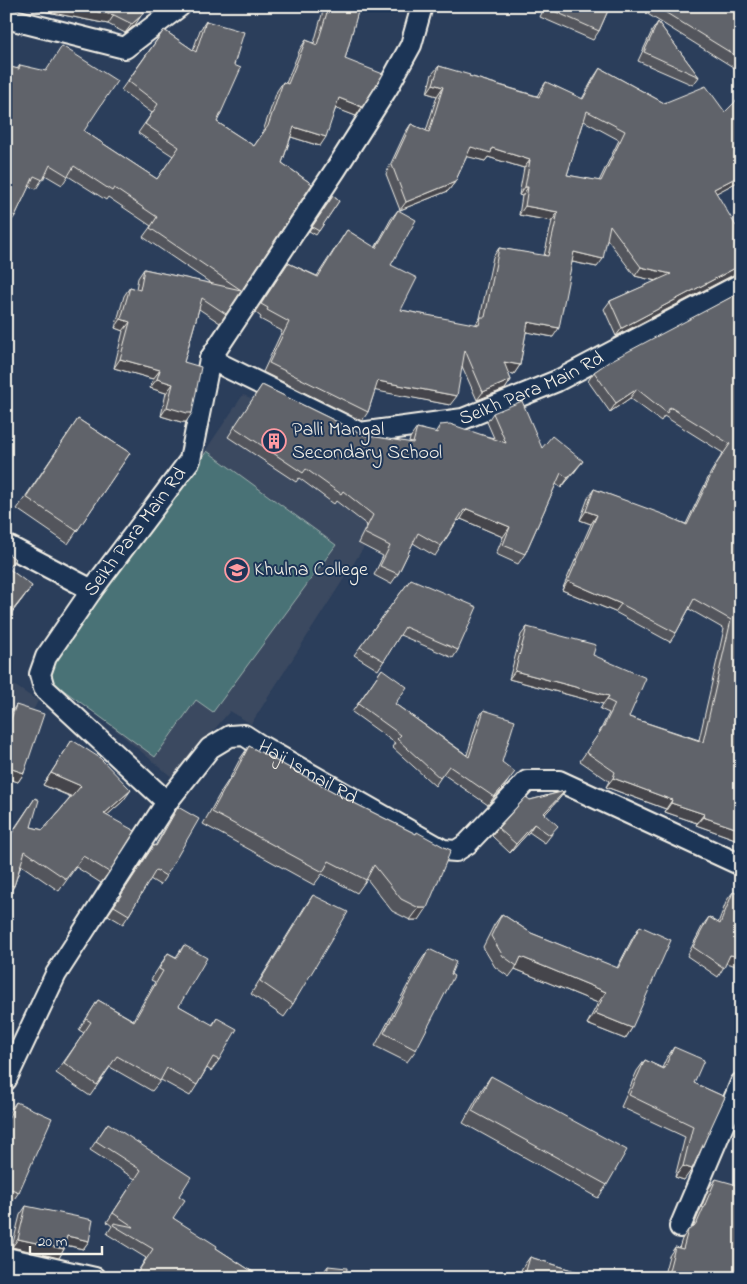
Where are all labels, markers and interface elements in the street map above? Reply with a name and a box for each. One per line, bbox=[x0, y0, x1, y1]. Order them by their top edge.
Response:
street label: Seikh Para Main Rd bbox=[455, 344, 609, 434]
place label: Palli Mangal Secondary School bbox=[292, 416, 442, 468]
building icon: Palli Mangal Secondary School bbox=[261, 428, 287, 454]
street label: Seikh Para Main Rd bbox=[77, 461, 194, 603]
place label: Khulna College bbox=[254, 556, 368, 586]
school or university icon: Khulna College bbox=[224, 557, 250, 583]
street label: Haji Ismail Rd bbox=[252, 733, 363, 813]
scale bar bbox=[30, 1224, 102, 1256]
text: 20 m bbox=[38, 1231, 68, 1253]

